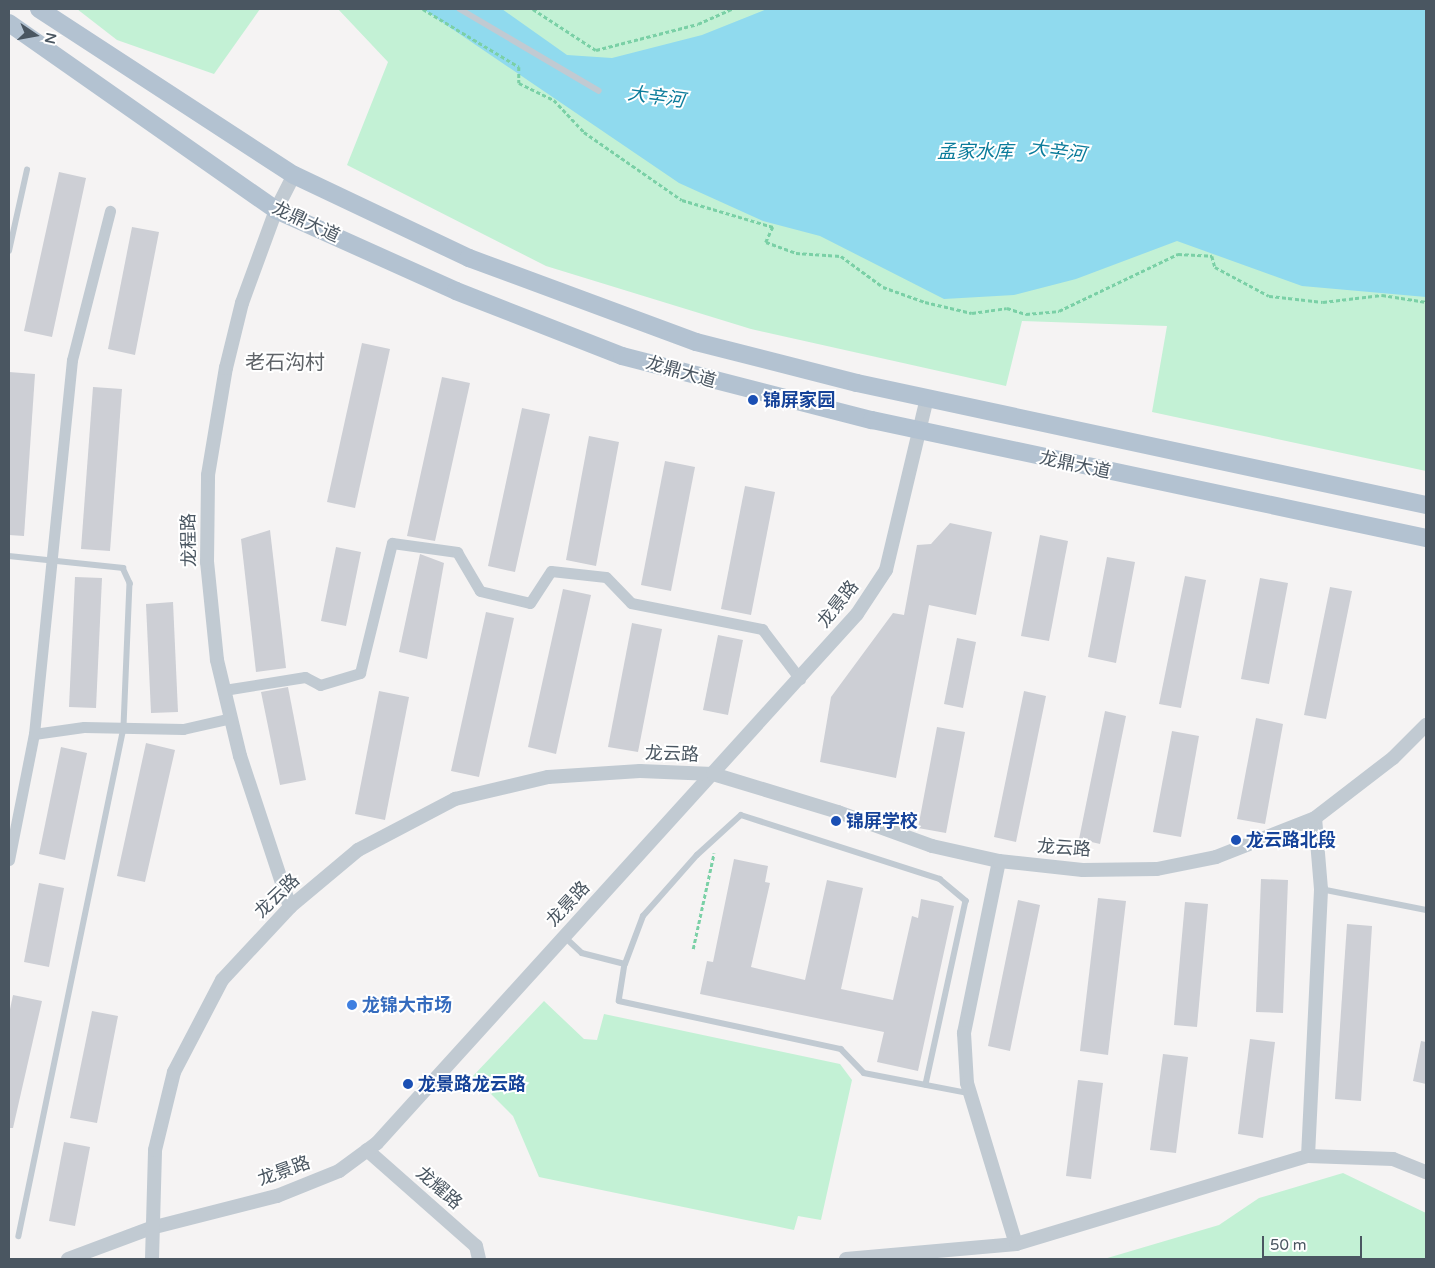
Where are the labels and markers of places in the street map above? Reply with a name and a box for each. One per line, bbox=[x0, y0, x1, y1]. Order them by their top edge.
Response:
place label: 锦屏家园 bbox=[763, 389, 835, 411]
marker: 锦屏家园 bbox=[747, 394, 759, 406]
place label: 锦屏学校 bbox=[846, 810, 918, 832]
marker: 锦屏学校 bbox=[830, 815, 842, 827]
place label: 龙云路北段 bbox=[1246, 829, 1336, 851]
marker: 龙云路北段 bbox=[1230, 834, 1242, 846]
place label: 龙锦大市场 bbox=[362, 994, 452, 1016]
marker: 龙锦大市场 bbox=[346, 999, 358, 1011]
place label: 龙景路龙云路 bbox=[418, 1073, 526, 1095]
marker: 龙景路龙云路 bbox=[402, 1078, 414, 1090]

